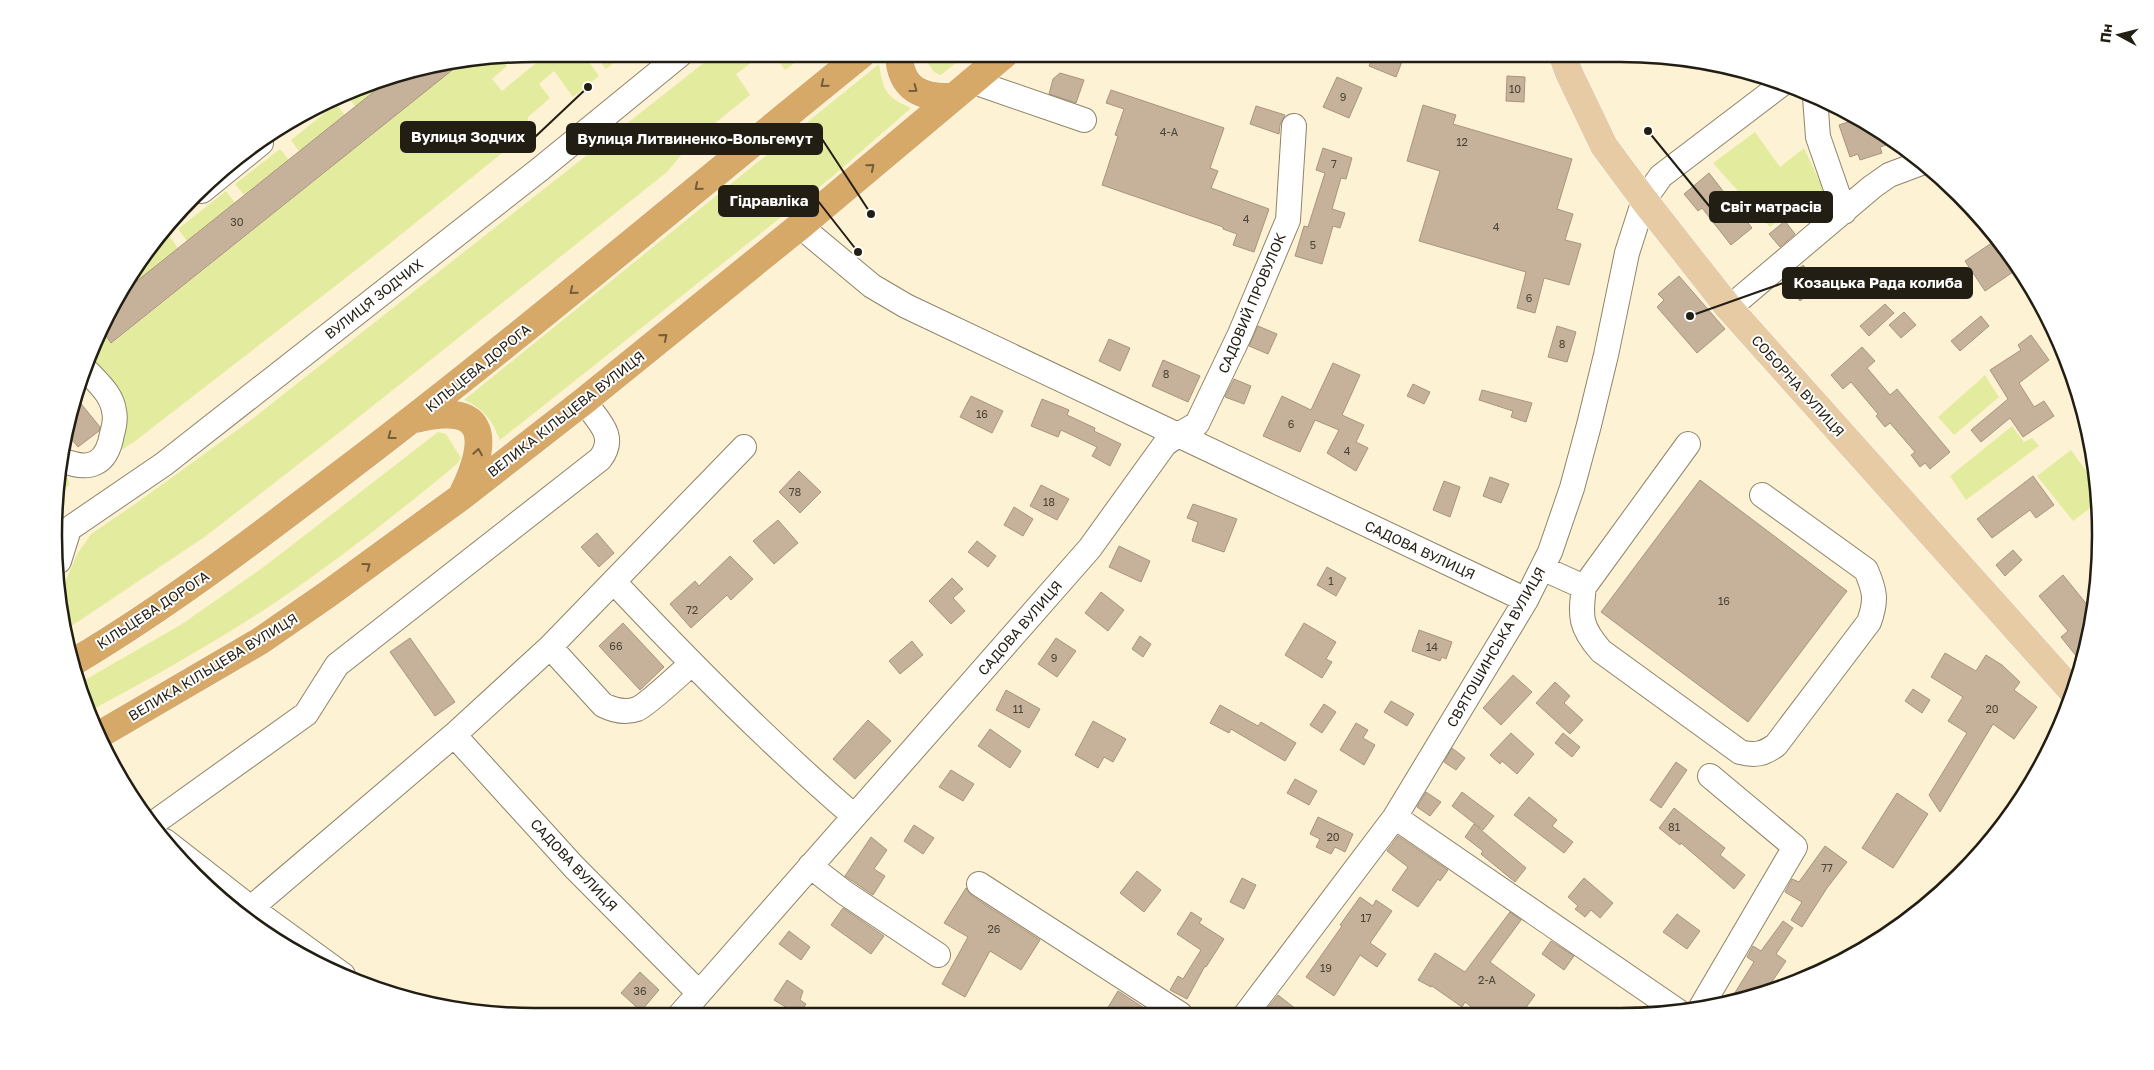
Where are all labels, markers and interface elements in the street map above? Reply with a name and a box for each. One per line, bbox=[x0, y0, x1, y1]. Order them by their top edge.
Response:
north arrow bbox=[2094, 10, 2144, 60]
text: Пн bbox=[2096, 23, 2115, 44]
one-way arrow bbox=[821, 79, 830, 87]
house number: 10 bbox=[1509, 82, 1521, 95]
one-way arrow bbox=[908, 83, 918, 92]
house number: 9 bbox=[1340, 90, 1346, 103]
callout: Вулиця Зодчих bbox=[401, 122, 535, 152]
callout: Вулиця Литвиненко-Вольгемут bbox=[567, 124, 822, 154]
house number: 4-А bbox=[1160, 125, 1179, 138]
text: Вулиця Зодчих bbox=[411, 127, 525, 145]
text: Вулиця Литвиненко-Вольгемут bbox=[577, 129, 813, 147]
house number: 12 bbox=[1456, 135, 1468, 148]
house number: 7 bbox=[1331, 157, 1337, 170]
one-way arrow bbox=[865, 163, 874, 172]
one-way arrow bbox=[695, 182, 704, 191]
callout: Гідравліка bbox=[719, 186, 818, 216]
text: Гідравліка bbox=[730, 191, 809, 209]
callout: Світ матрасів bbox=[1710, 192, 1832, 222]
text: Світ матрасів bbox=[1720, 197, 1822, 215]
house number: 4 bbox=[1243, 212, 1250, 225]
house number: 30 bbox=[230, 215, 244, 228]
house number: 4 bbox=[1493, 220, 1500, 233]
street label: САДОВИЙ ПРОВУЛОК bbox=[1214, 230, 1289, 376]
house number: 5 bbox=[1310, 238, 1316, 251]
street label: ВУЛИЦЯ ЗОДЧИХ bbox=[321, 255, 426, 342]
callout: Козацька Рада колиба bbox=[1783, 268, 1972, 298]
text: Козацька Рада колиба bbox=[1793, 273, 1963, 291]
one-way arrow bbox=[570, 286, 579, 294]
house number: 6 bbox=[1526, 291, 1533, 304]
street label: КІЛЬЦЕВА ДОРОГА bbox=[422, 320, 534, 415]
street label: СОБОРНА ВУЛИЦЯ bbox=[1748, 331, 1848, 440]
one-way arrow bbox=[658, 334, 667, 342]
house number: 8 bbox=[1559, 337, 1566, 350]
street label: ВЕЛИКА КІЛЬЦЕВА ВУЛИЦЯ bbox=[484, 347, 648, 480]
house number: 8 bbox=[1163, 367, 1170, 380]
house number: 16 bbox=[976, 407, 988, 420]
house number: 6 bbox=[1288, 417, 1295, 430]
one-way arrow bbox=[387, 430, 397, 439]
house number: 4 bbox=[1344, 444, 1351, 457]
one-way arrow bbox=[473, 447, 483, 456]
house number: 78 bbox=[789, 485, 802, 498]
house number: 18 bbox=[1043, 495, 1055, 508]
street label: САДОВА ВУЛИЦЯ bbox=[1362, 517, 1478, 583]
one-way arrow bbox=[361, 563, 370, 571]
street label: СВЯТОШИНСЬКА ВУЛИЦЯ bbox=[1443, 564, 1548, 730]
street label: КІЛЬЦЕВА ДОРОГА bbox=[93, 567, 213, 652]
house number: 1 bbox=[1328, 574, 1334, 587]
street label: САДОВА ВУЛИЦЯ bbox=[974, 577, 1065, 679]
house number: 16 bbox=[1718, 594, 1730, 607]
house number: 72 bbox=[686, 603, 698, 616]
street label: ВЕЛИКА КІЛЬЦЕВА ВУЛИЦЯ bbox=[125, 609, 301, 724]
house number: 66 bbox=[609, 639, 623, 652]
house number: 14 bbox=[1426, 640, 1438, 653]
house number: 9 bbox=[1051, 651, 1057, 664]
house number: 11 bbox=[1013, 702, 1023, 715]
house number: 20 bbox=[1985, 702, 1999, 715]
street label: САДОВА ВУЛИЦЯ bbox=[527, 815, 621, 914]
house number: 81 bbox=[1668, 820, 1680, 833]
house number: 20 bbox=[1326, 830, 1340, 843]
house number: 77 bbox=[1821, 861, 1833, 874]
house number: 17 bbox=[1360, 911, 1372, 924]
house number: 26 bbox=[987, 922, 1001, 935]
house number: 19 bbox=[1320, 961, 1332, 974]
house number: 2-А bbox=[1478, 973, 1497, 986]
house number: 36 bbox=[633, 984, 647, 997]

